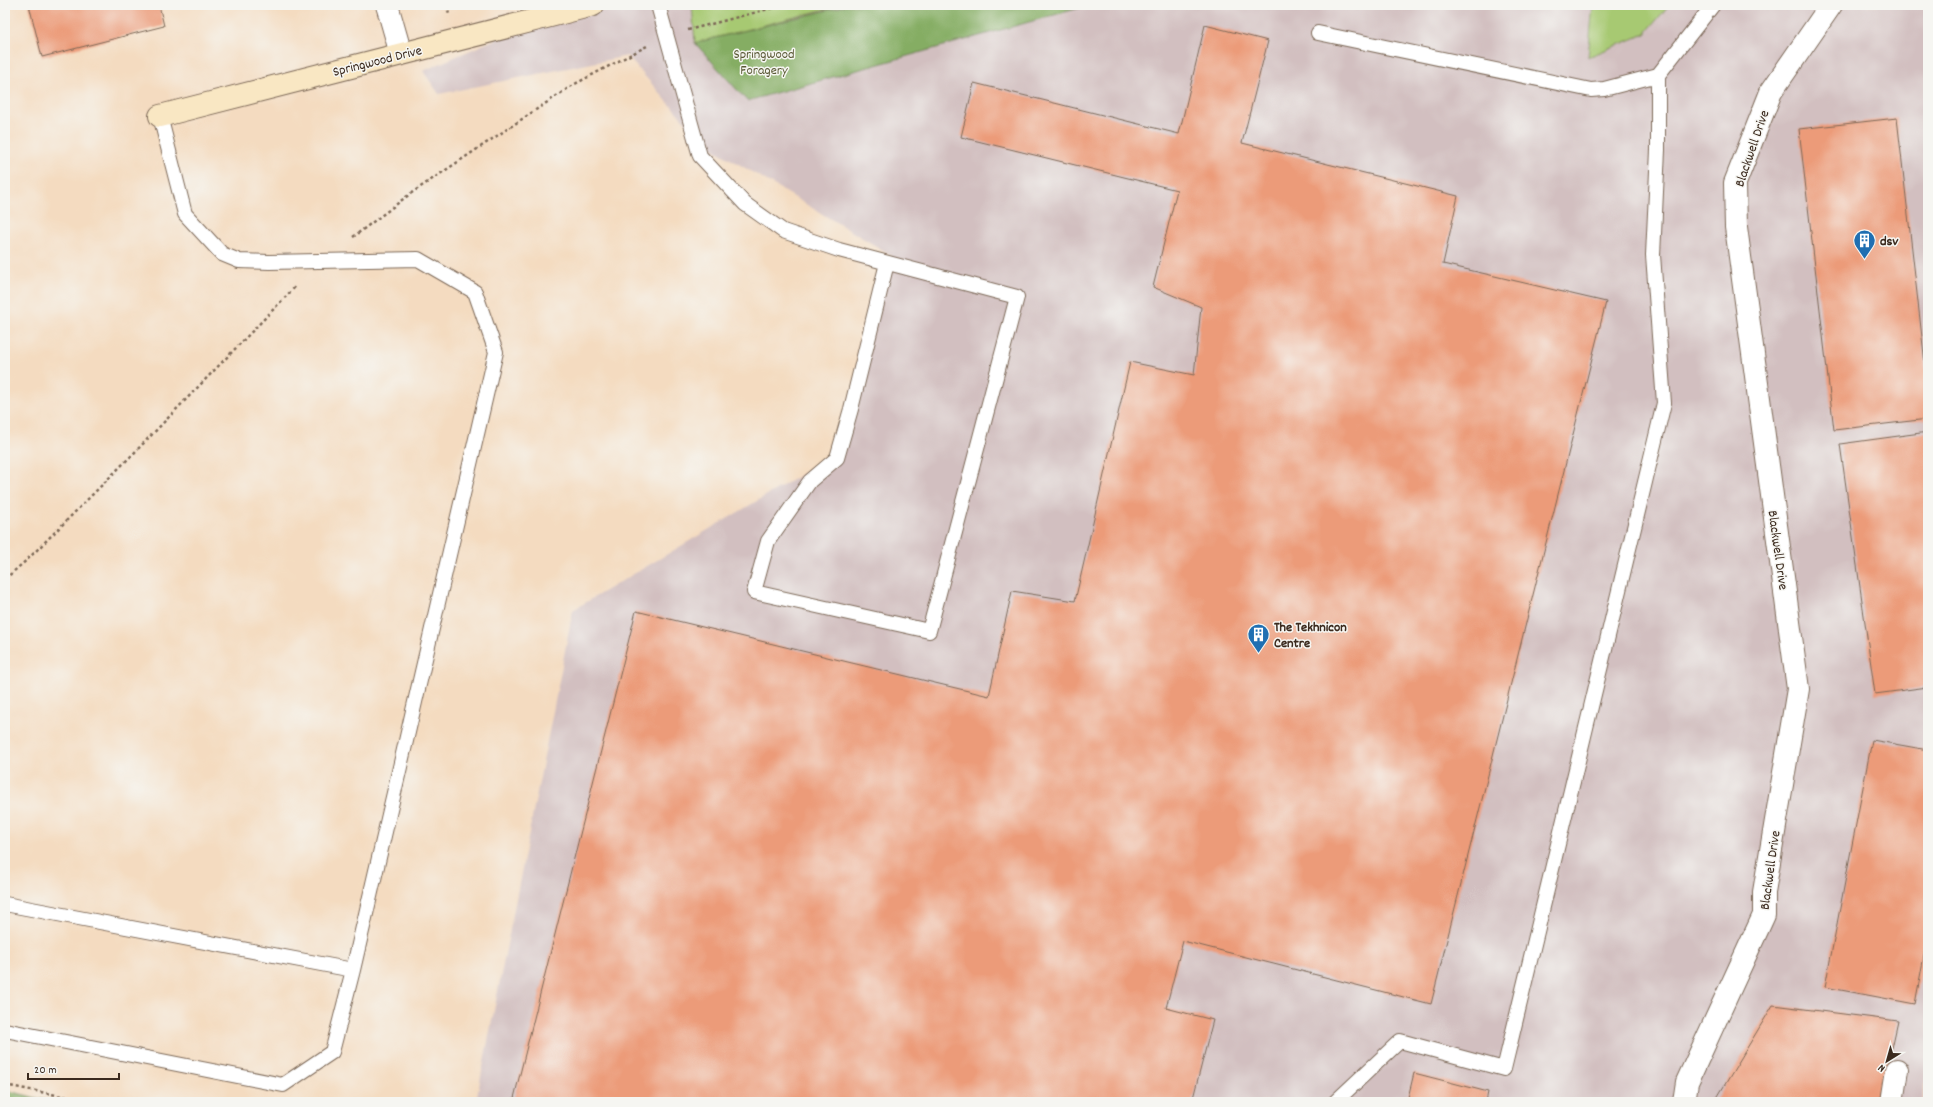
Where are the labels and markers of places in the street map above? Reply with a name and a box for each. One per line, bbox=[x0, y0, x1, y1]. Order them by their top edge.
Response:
building icon: dsv bbox=[1851, 227, 1877, 260]
place label: dsv bbox=[1880, 232, 1898, 252]
place label: The Tekhnicon Centre bbox=[1274, 618, 1347, 654]
building icon: The Tekhnicon Centre bbox=[1245, 621, 1271, 654]

